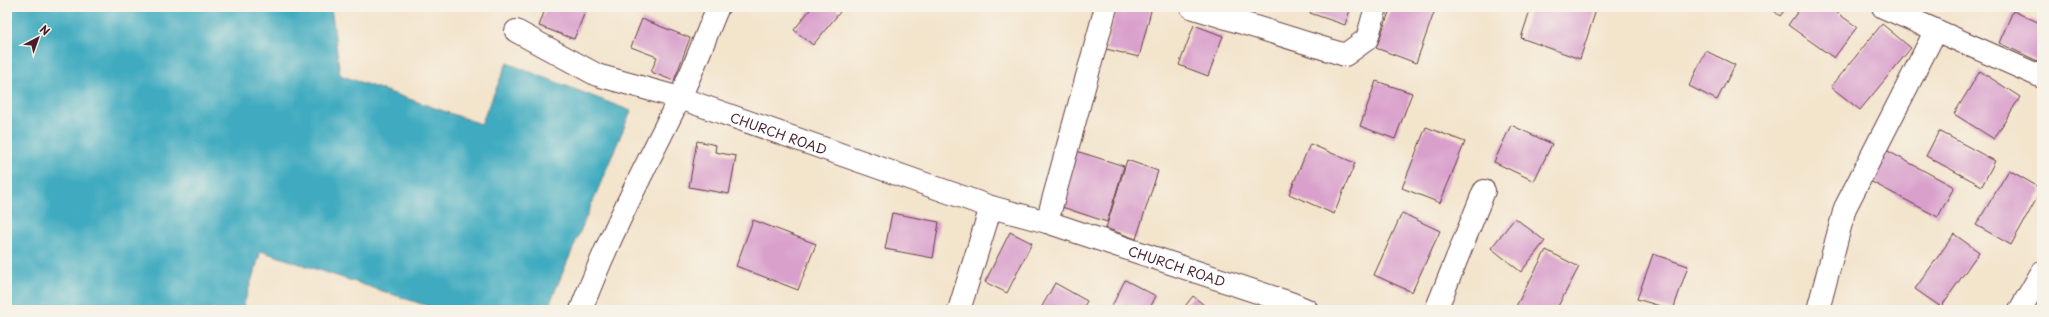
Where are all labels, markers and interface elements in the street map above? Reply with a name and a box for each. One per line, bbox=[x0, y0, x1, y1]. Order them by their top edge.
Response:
north arrow bbox=[18, 18, 58, 58]
text: N bbox=[36, 21, 54, 40]
street label: CHURCH ROAD bbox=[728, 107, 830, 158]
street label: CHURCH ROAD bbox=[1126, 240, 1228, 290]

